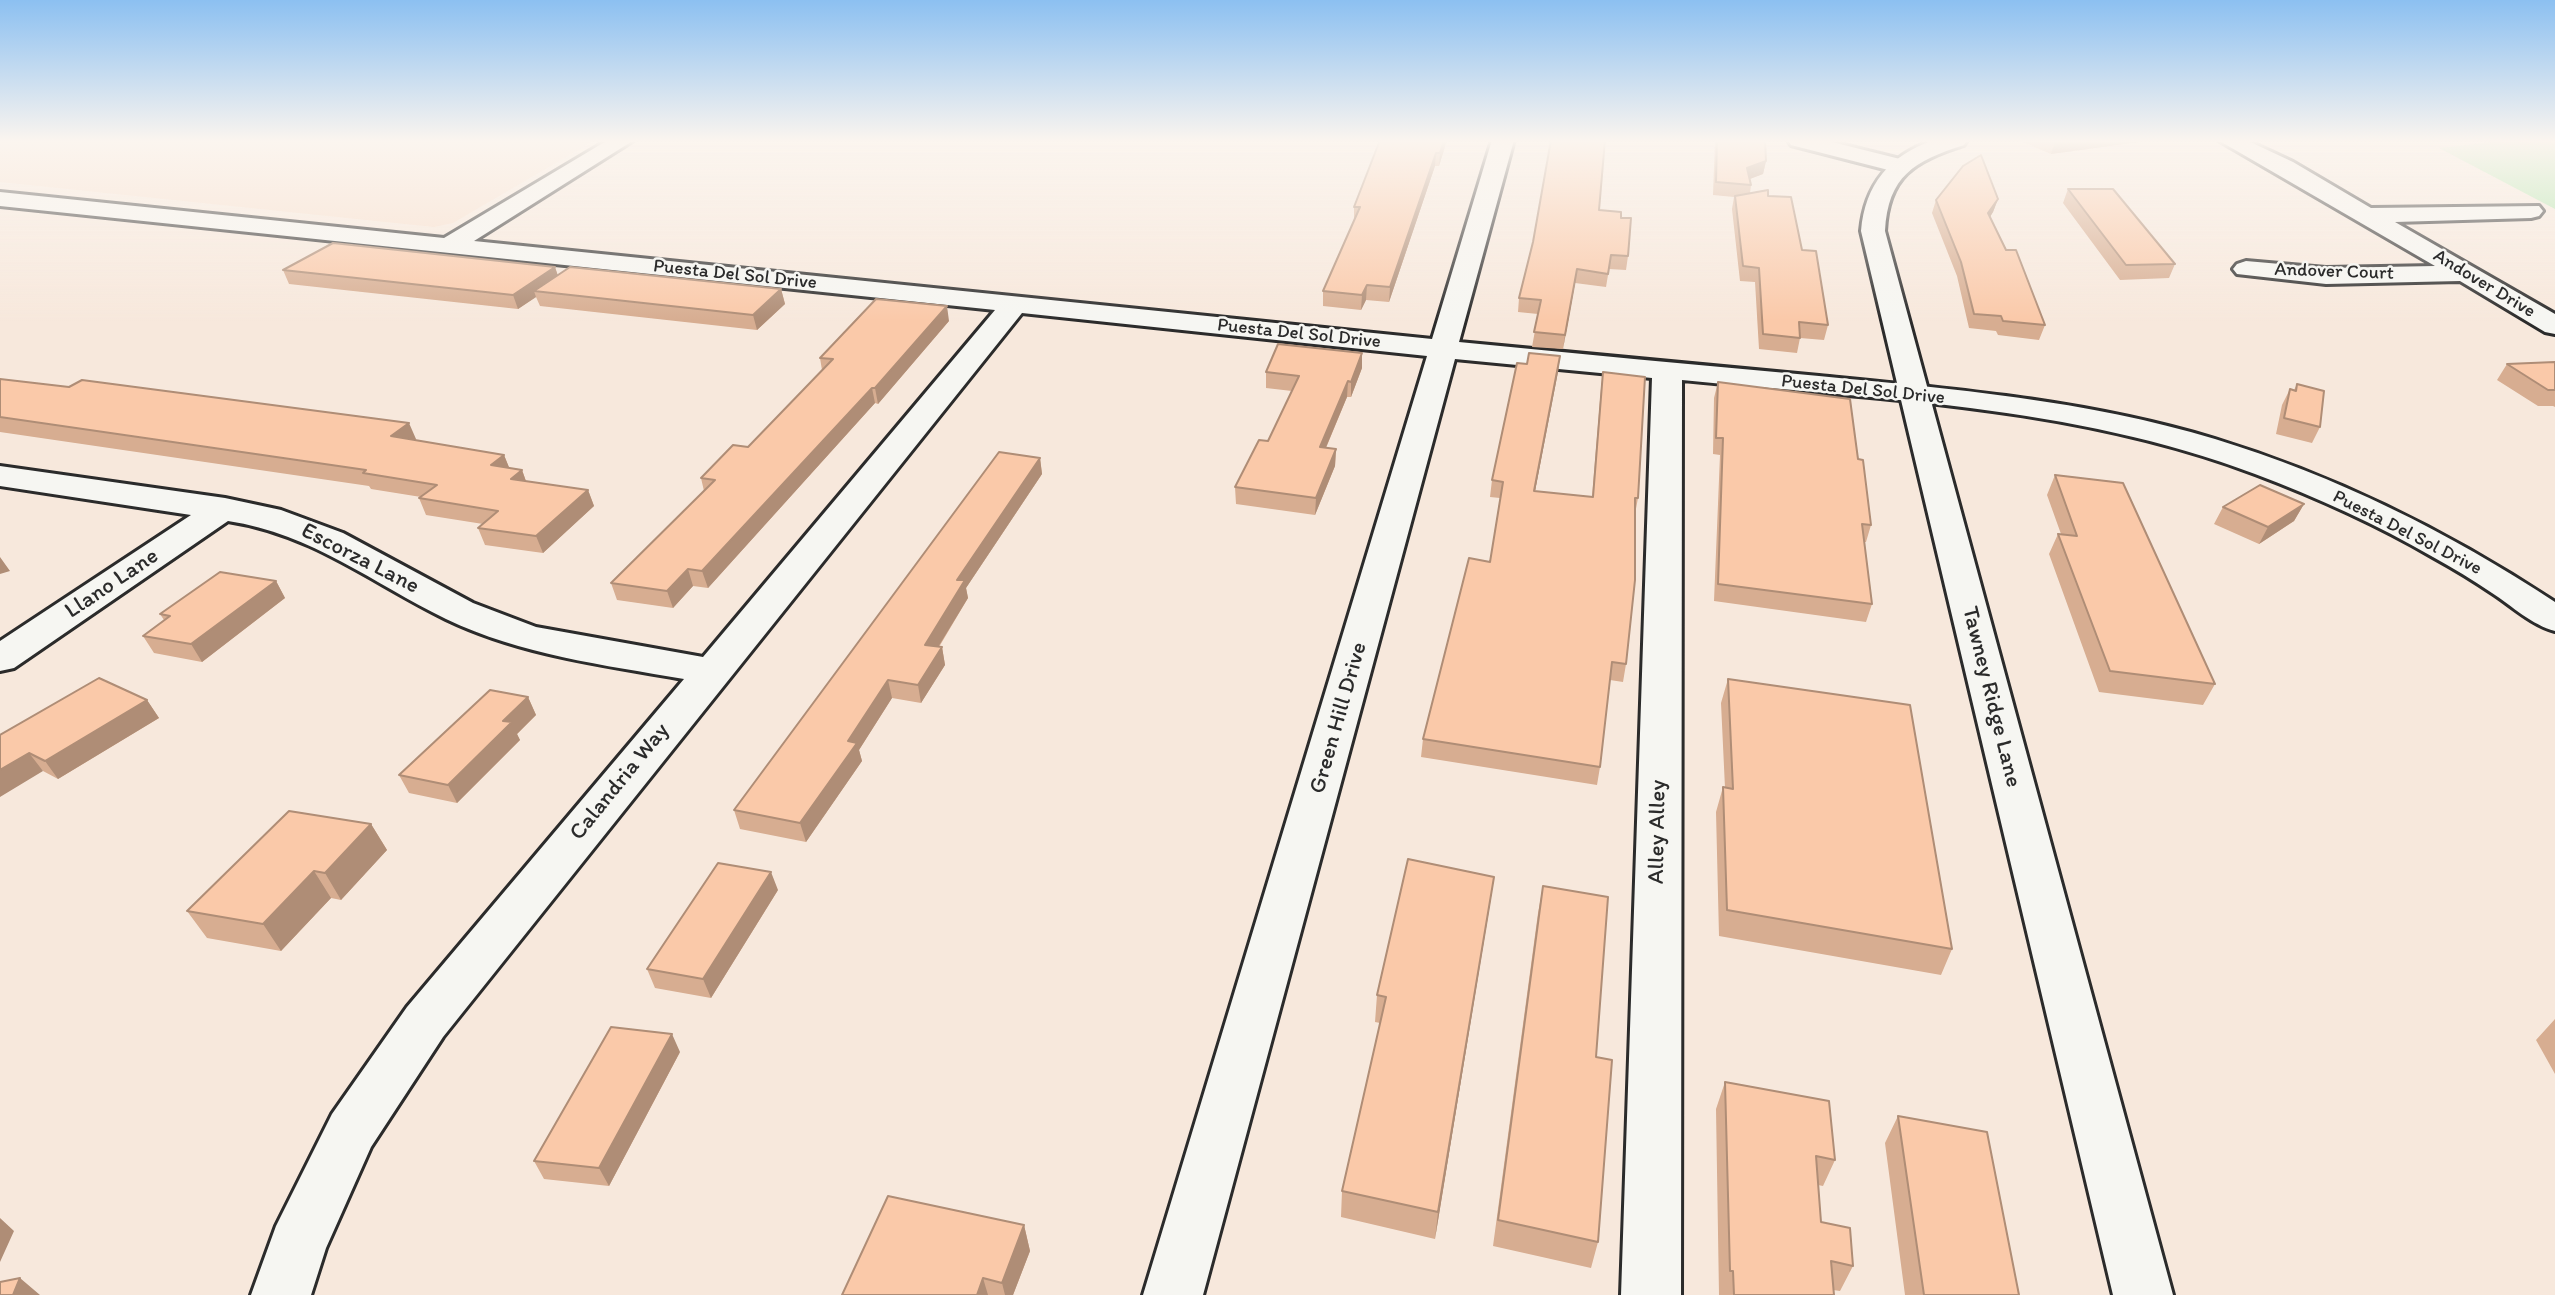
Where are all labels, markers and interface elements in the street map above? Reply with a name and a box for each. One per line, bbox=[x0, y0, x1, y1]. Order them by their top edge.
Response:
street label: Andover Drive bbox=[2429, 245, 2539, 323]
street label: Puesta Del Sol Drive bbox=[652, 255, 818, 295]
street label: Andover Court bbox=[2274, 259, 2394, 285]
street label: Puesta Del Sol Drive bbox=[1216, 314, 1382, 354]
street label: Puesta Del Sol Drive bbox=[1780, 370, 1946, 410]
street label: Puesta Del Sol Drive bbox=[2329, 486, 2485, 580]
street label: Escorza Lane bbox=[296, 517, 424, 601]
street label: Llano Lane bbox=[60, 543, 164, 625]
street label: Tawney Ridge Lane bbox=[1955, 604, 2027, 790]
street label: Green Hill Drive bbox=[1304, 639, 1374, 797]
street label: Calandria Way bbox=[564, 718, 676, 846]
street label: Alley Alley bbox=[1643, 780, 1673, 884]

